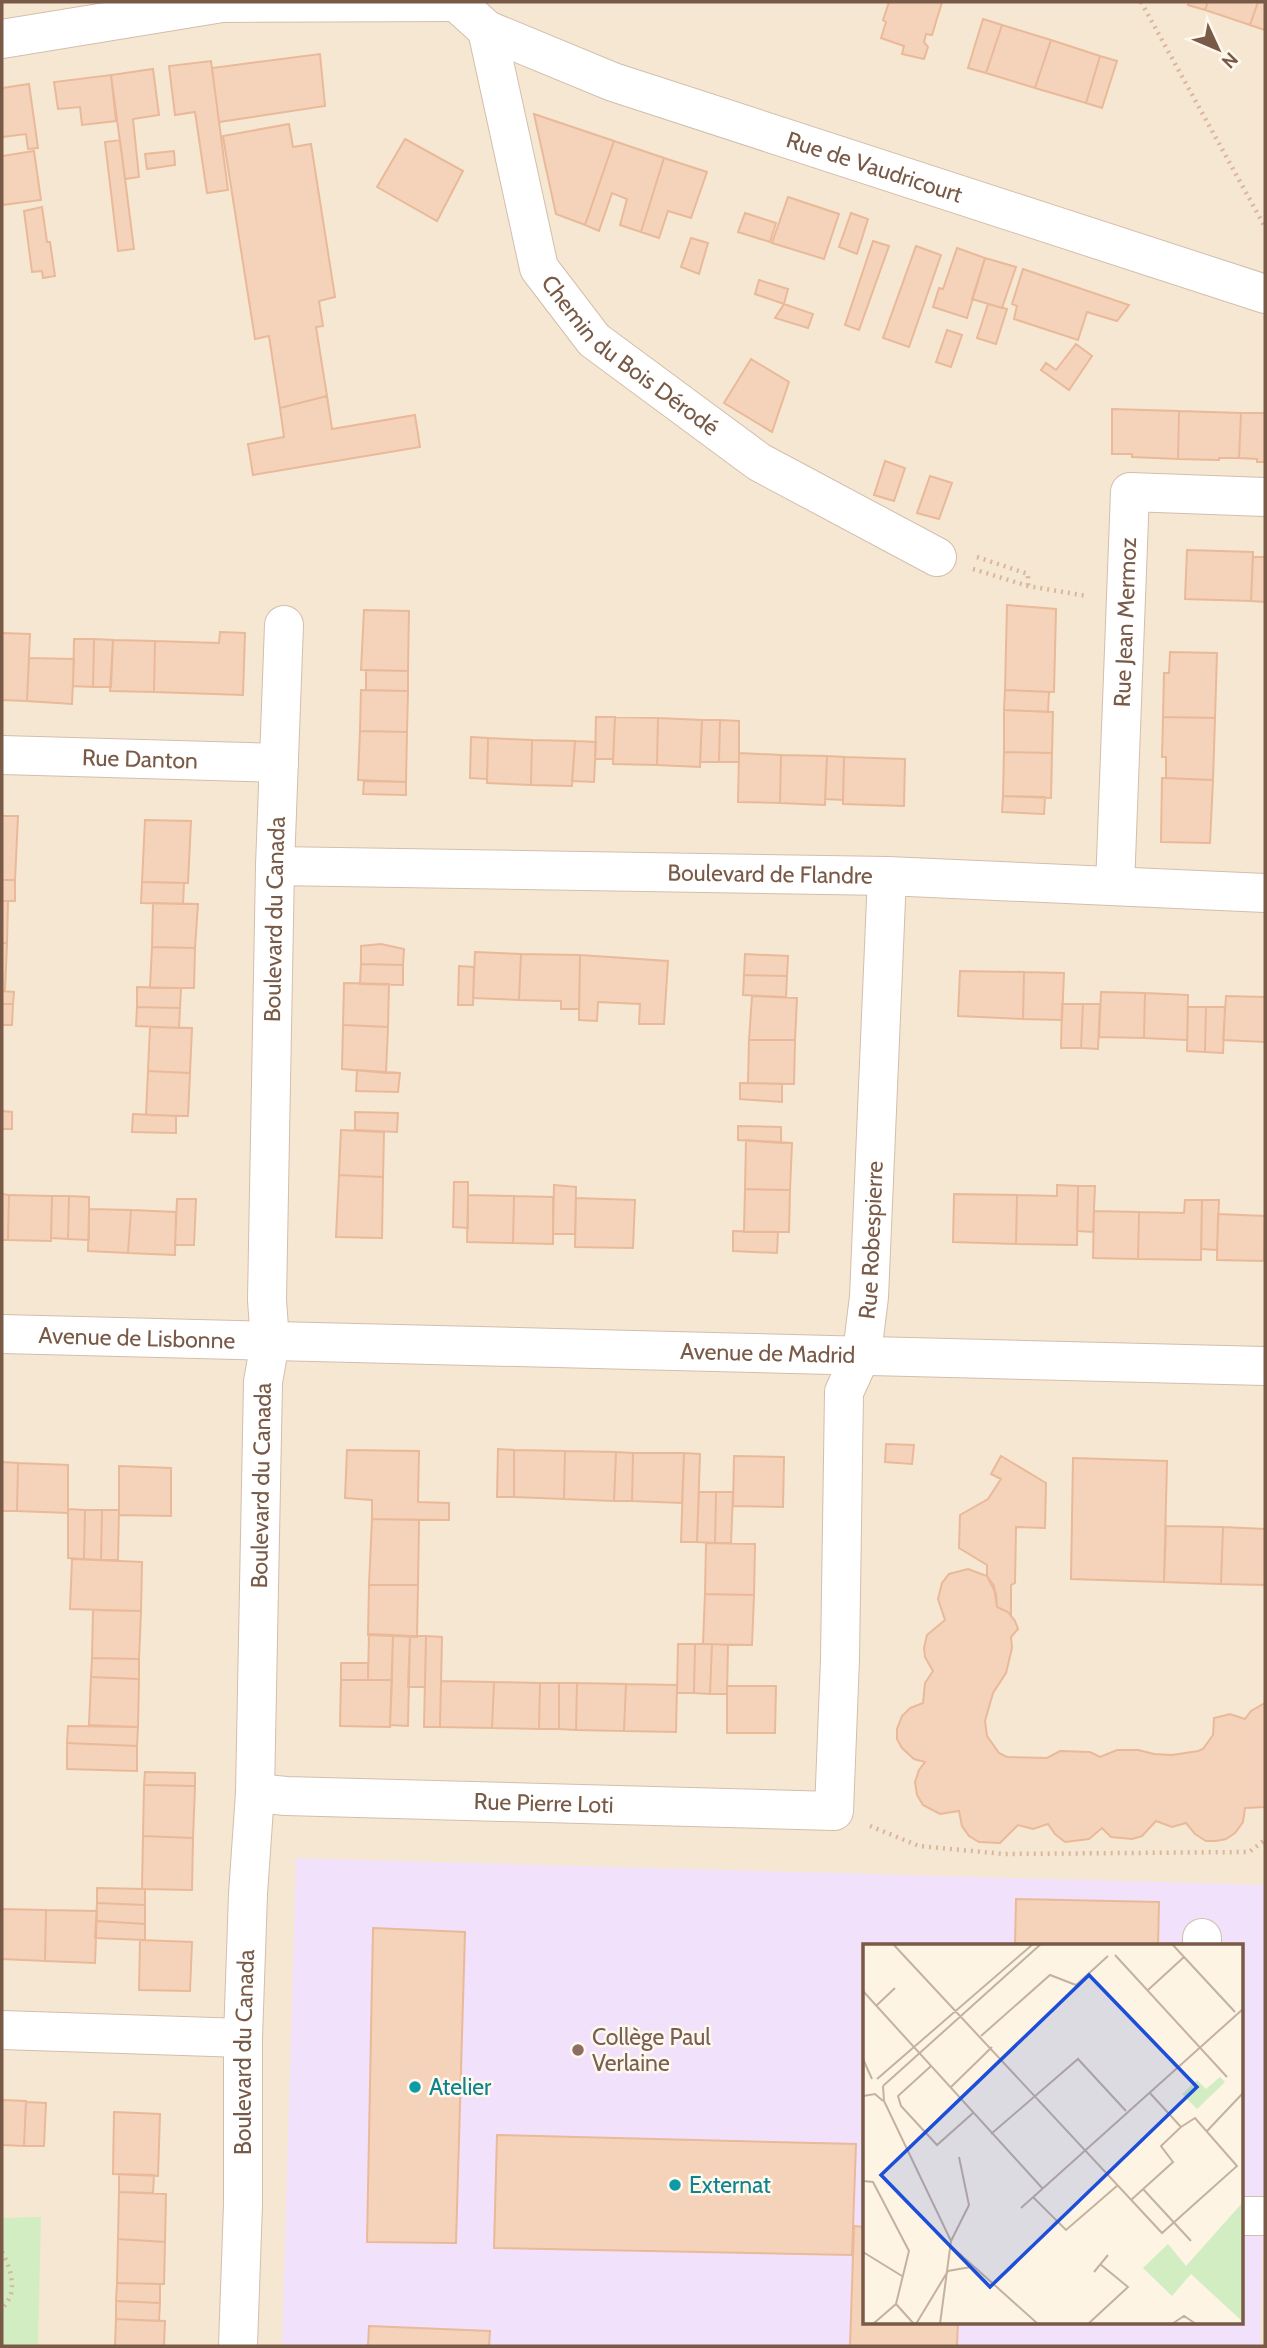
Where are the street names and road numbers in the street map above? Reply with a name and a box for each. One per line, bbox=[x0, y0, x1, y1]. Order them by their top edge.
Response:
street label: Rue de Vaudricourt bbox=[783, 125, 966, 209]
street label: Chemin du Bois Dérodé bbox=[535, 269, 725, 442]
street label: Rue Jean Mermoz bbox=[1108, 537, 1142, 708]
street label: Rue Danton bbox=[82, 743, 198, 775]
street label: Boulevard du Canada bbox=[258, 816, 291, 1022]
street label: Boulevard de Flandre bbox=[667, 858, 873, 890]
street label: Rue Robespierre bbox=[852, 1160, 889, 1321]
street label: Avenue de Lisbonne bbox=[38, 1321, 236, 1355]
street label: Avenue de Madrid bbox=[680, 1337, 856, 1369]
street label: Boulevard du Canada bbox=[245, 1382, 277, 1589]
street label: Rue Pierre Loti bbox=[473, 1787, 614, 1819]
street label: Boulevard du Canada bbox=[229, 1949, 260, 2155]

